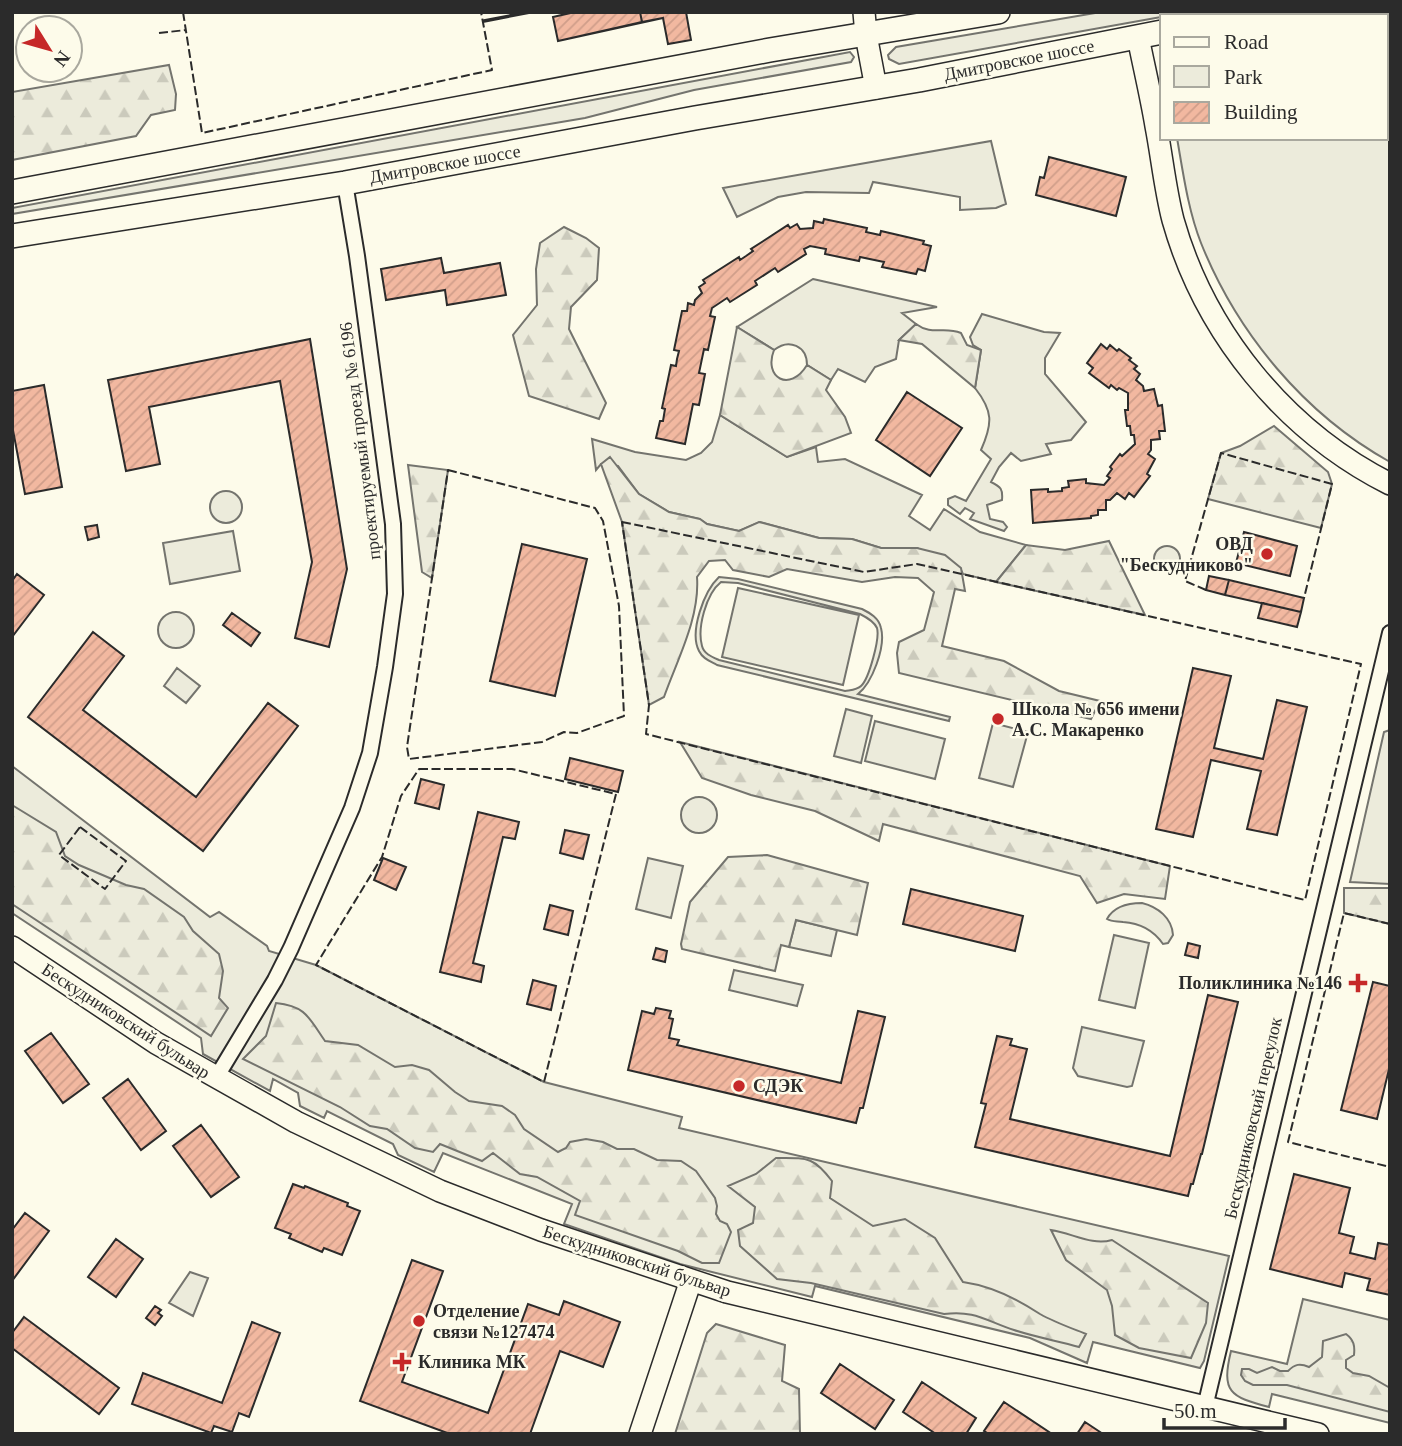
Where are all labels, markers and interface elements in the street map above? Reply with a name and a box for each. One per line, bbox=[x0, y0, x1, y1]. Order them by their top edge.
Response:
north arrow bbox=[14, 14, 84, 84]
legend bbox=[1160, 14, 1388, 140]
text: Road bbox=[1224, 30, 1269, 54]
street label: Дмитровское шоссе bbox=[942, 36, 1096, 84]
text: N bbox=[49, 47, 75, 71]
text: Park bbox=[1224, 65, 1263, 89]
text: Building bbox=[1224, 100, 1298, 124]
street label: Дмитровское шоссе bbox=[368, 141, 522, 187]
street label: проектируемый проезд № 6196 bbox=[336, 321, 384, 561]
place label: ОВД "Бескудниково" bbox=[1120, 534, 1254, 575]
marker: ОВД "Бескудниково" bbox=[1259, 546, 1275, 562]
place label: Школа № 656 имени А.С. Макаренко bbox=[1012, 699, 1180, 740]
marker: Школа № 656 имени А.С. Макаренко bbox=[990, 711, 1006, 727]
street label: Бескудниковский бульвар bbox=[38, 959, 214, 1083]
place label: Поликлиника №146 bbox=[1178, 973, 1342, 993]
marker: Поликлиника №146 bbox=[1348, 973, 1368, 993]
street label: Бескудниковский переулок bbox=[1220, 1015, 1286, 1221]
place label: СДЭК bbox=[753, 1076, 803, 1096]
marker: СДЭК bbox=[731, 1078, 747, 1094]
street label: Бескудниковский бульвар bbox=[541, 1221, 733, 1301]
place label: Отделение связи №127474 bbox=[433, 1301, 554, 1342]
marker: Отделение связи №127474 bbox=[411, 1313, 427, 1329]
marker: Клиника МК bbox=[392, 1352, 412, 1372]
place label: Клиника МК bbox=[418, 1352, 526, 1372]
scale bar bbox=[1164, 1386, 1285, 1430]
text: 50 m bbox=[1174, 1399, 1217, 1423]

